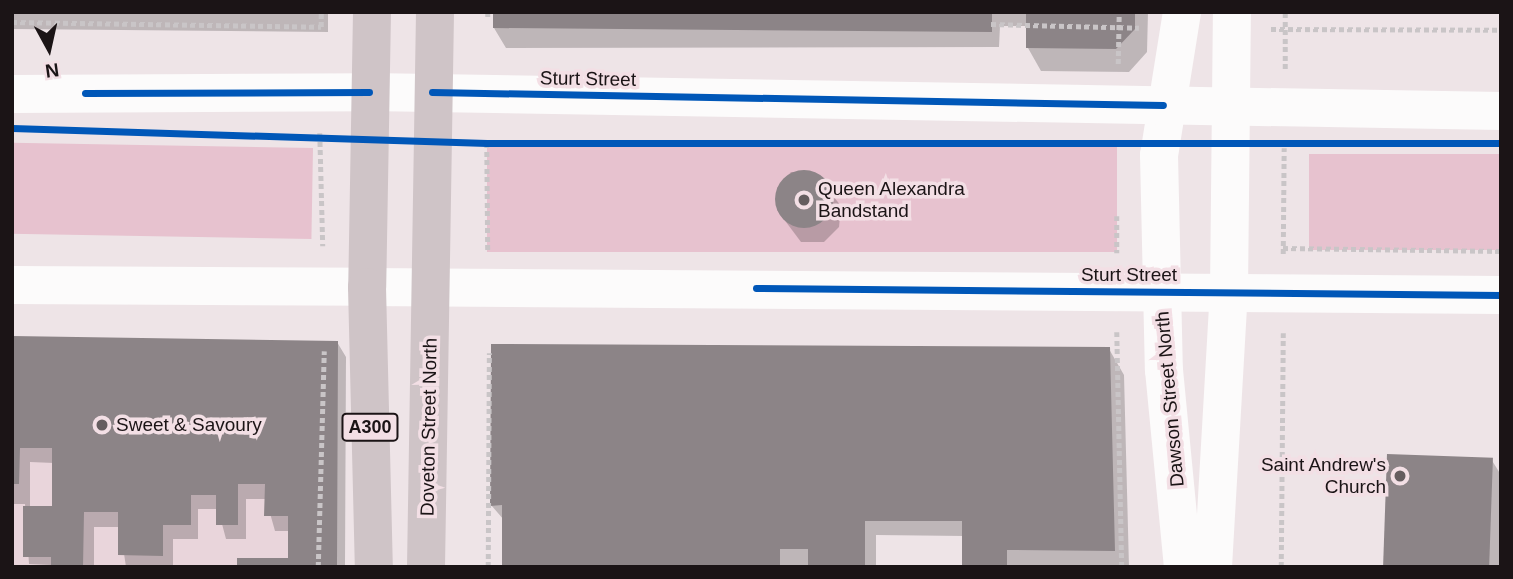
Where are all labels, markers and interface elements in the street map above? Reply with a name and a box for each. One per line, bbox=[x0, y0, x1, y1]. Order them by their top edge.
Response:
north arrow bbox=[14, 14, 84, 84]
text: N bbox=[44, 59, 60, 82]
street label: Sturt Street bbox=[540, 67, 636, 91]
place label: Queen Alexandra Bandstand bbox=[818, 178, 966, 222]
marker: Queen Alexandra Bandstand bbox=[796, 192, 812, 208]
street label: Sturt Street bbox=[1081, 264, 1177, 286]
street label: Dawson Street North bbox=[1151, 310, 1189, 488]
street label: Doveton Street North bbox=[416, 338, 442, 516]
road number: A300 bbox=[340, 412, 400, 442]
place label: Sweet & Savoury bbox=[116, 414, 262, 436]
marker: Sweet & Savoury bbox=[94, 417, 110, 433]
place label: Saint Andrew's Church bbox=[1260, 454, 1386, 498]
marker: Saint Andrew's Church bbox=[1392, 468, 1408, 484]

